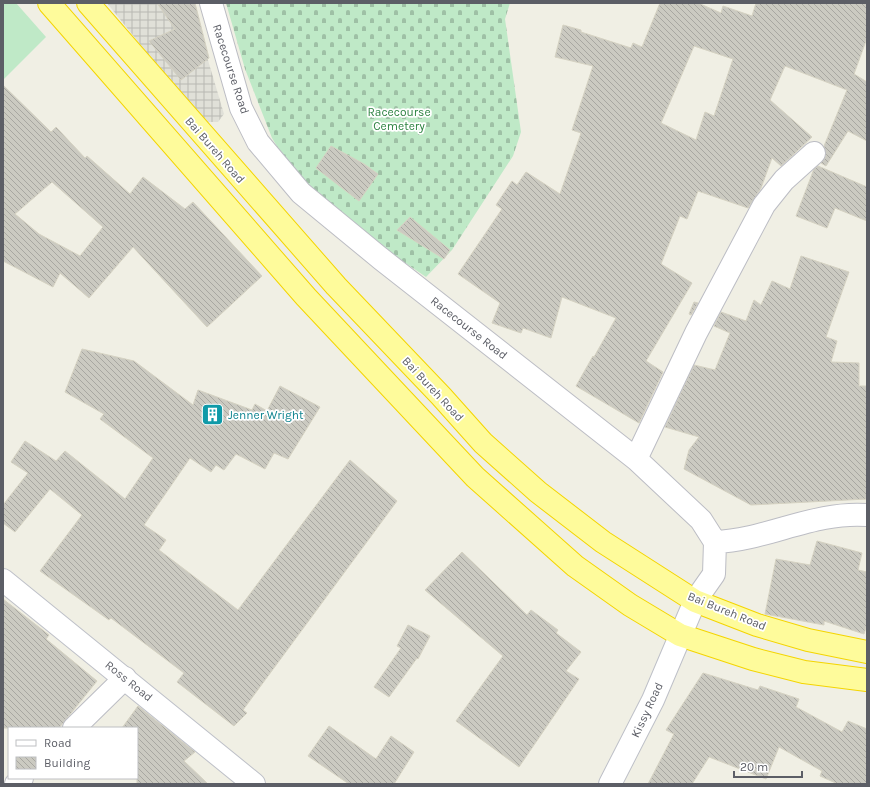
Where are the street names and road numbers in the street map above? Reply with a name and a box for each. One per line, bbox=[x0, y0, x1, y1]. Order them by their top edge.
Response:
street label: Racecourse Road bbox=[210, 22, 252, 116]
street label: Bai Bureh Road bbox=[182, 114, 248, 186]
street label: Racecourse Road bbox=[428, 294, 510, 362]
street label: Bai Bureh Road bbox=[399, 354, 467, 424]
street label: Bai Bureh Road bbox=[686, 589, 768, 633]
street label: Ross Road bbox=[102, 658, 156, 704]
street label: Kissy Road bbox=[628, 680, 666, 740]

